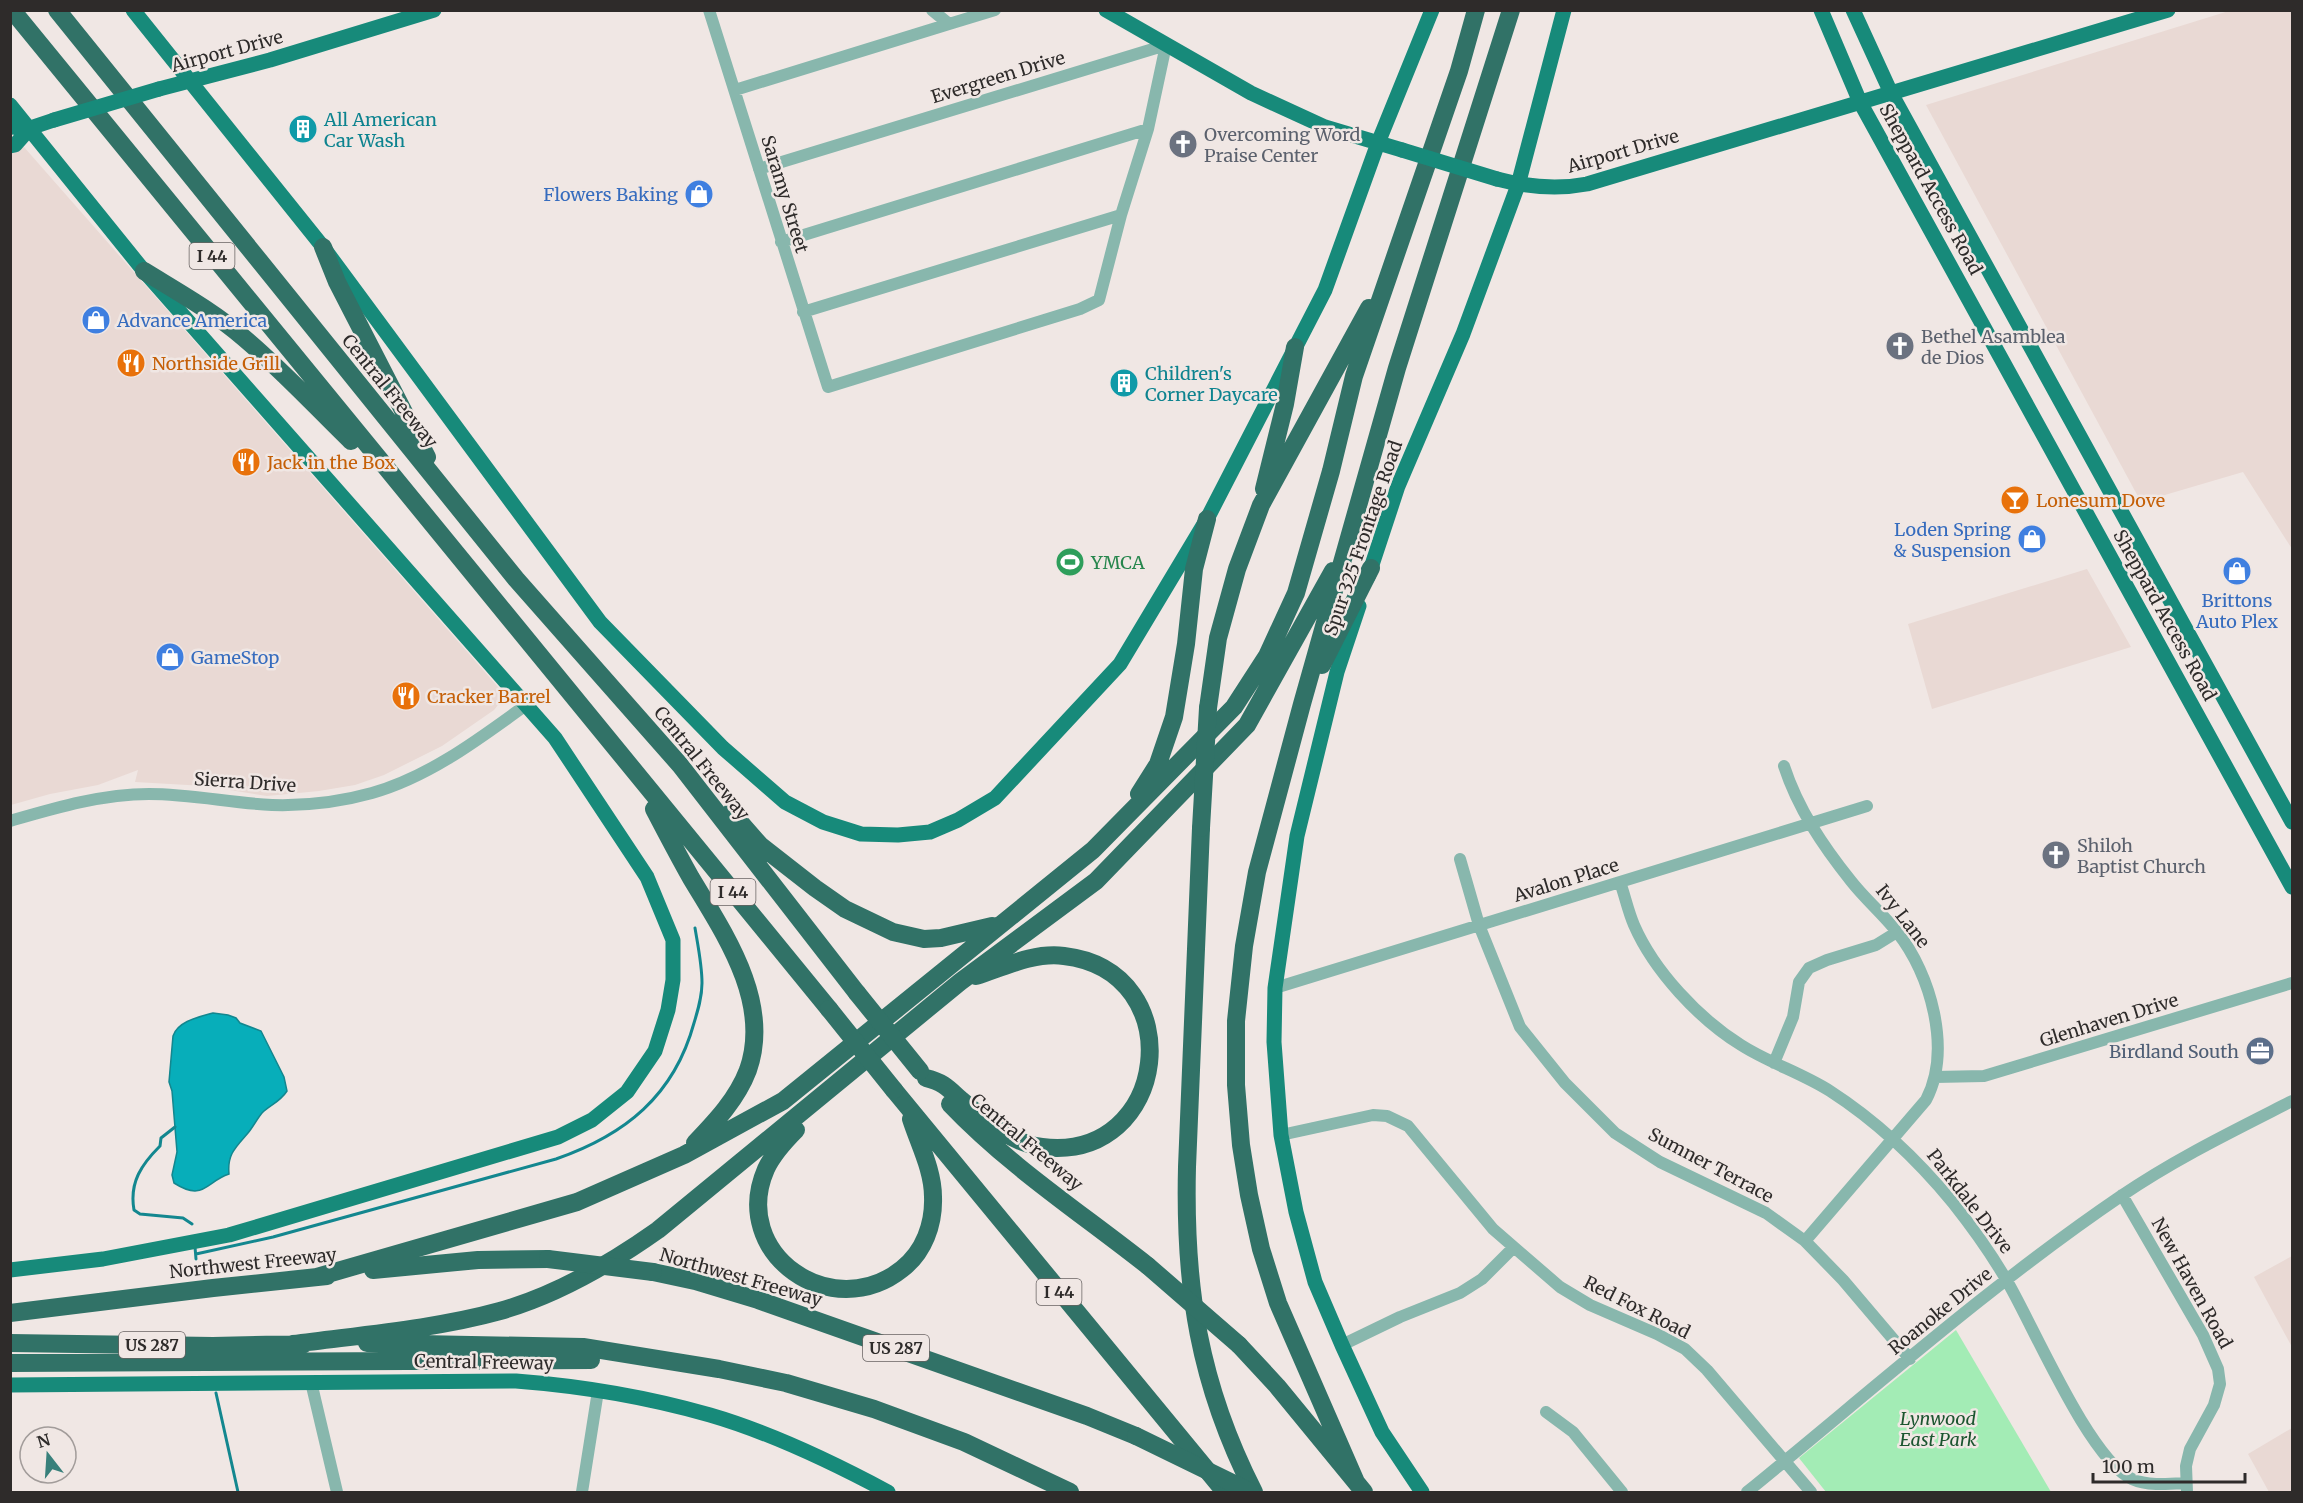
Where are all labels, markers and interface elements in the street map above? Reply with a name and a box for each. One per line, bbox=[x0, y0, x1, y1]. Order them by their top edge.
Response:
street label: Airport Drive bbox=[168, 25, 285, 77]
street label: Evergreen Drive bbox=[928, 46, 1068, 108]
street label: Sheppard Access Road bbox=[1874, 99, 1988, 279]
place label: All American Car Wash bbox=[323, 108, 437, 152]
building icon: All American Car Wash bbox=[287, 113, 319, 145]
place label: Overcoming Word Praise Center bbox=[1204, 123, 1361, 167]
street label: Airport Drive bbox=[1564, 124, 1681, 178]
church icon: Overcoming Word Praise Center bbox=[1167, 128, 1199, 160]
street label: Saramy Street bbox=[756, 132, 814, 256]
shop icon: Flowers Baking bbox=[683, 178, 715, 210]
place label: Flowers Baking bbox=[543, 183, 678, 206]
road number: I 44 bbox=[190, 243, 234, 269]
shop icon: Advance America bbox=[80, 304, 112, 336]
place label: Advance America bbox=[116, 309, 268, 332]
place label: Bethel Asamblea de Dios bbox=[1921, 325, 2066, 369]
street label: Central Freeway bbox=[337, 329, 443, 453]
church icon: Bethel Asamblea de Dios bbox=[1884, 330, 1916, 362]
restaurant icon: Northside Grill bbox=[115, 347, 147, 379]
place label: Northside Grill bbox=[152, 352, 280, 375]
place label: Children's Corner Daycare bbox=[1145, 362, 1278, 406]
building icon: Children's Corner Daycare bbox=[1108, 367, 1140, 399]
street label: Spur 325 Frontage Road bbox=[1319, 437, 1407, 639]
restaurant icon: Jack in the Box bbox=[230, 446, 262, 478]
place label: Jack in the Box bbox=[266, 451, 396, 474]
bar icon: Lonesum Dove bbox=[1999, 484, 2031, 516]
place label: Lonesum Dove bbox=[2036, 489, 2165, 512]
place label: Loden Spring & Suspension bbox=[1893, 518, 2011, 562]
shop icon: Loden Spring & Suspension bbox=[2016, 523, 2048, 555]
street label: Sheppard Access Road bbox=[2108, 525, 2222, 705]
sports icon: YMCA bbox=[1054, 546, 1086, 578]
place label: YMCA bbox=[1090, 551, 1145, 574]
shop icon: Brittons Auto Plex bbox=[2221, 555, 2253, 587]
place label: Brittons Auto Plex bbox=[2195, 589, 2278, 633]
shop icon: GameStop bbox=[154, 641, 186, 673]
place label: GameStop bbox=[191, 646, 279, 669]
restaurant icon: Cracker Barrel bbox=[390, 680, 422, 712]
place label: Cracker Barrel bbox=[427, 685, 551, 708]
street label: Central Freeway bbox=[649, 701, 755, 825]
street label: Sierra Drive bbox=[193, 767, 297, 797]
place label: Shiloh Baptist Church bbox=[2077, 834, 2206, 878]
church icon: Shiloh Baptist Church bbox=[2040, 839, 2072, 871]
street label: Avalon Place bbox=[1510, 853, 1621, 907]
road number: I 44 bbox=[710, 879, 756, 905]
street label: Ivy Lane bbox=[1871, 880, 1935, 952]
street label: Glenhaven Drive bbox=[2037, 988, 2181, 1052]
office icon: Birdland South bbox=[2244, 1035, 2276, 1067]
place label: Birdland South bbox=[2109, 1040, 2239, 1063]
street label: Central Freeway bbox=[966, 1088, 1088, 1196]
street label: Sumner Terrace bbox=[1644, 1122, 1778, 1208]
street label: Parkdale Drive bbox=[1922, 1144, 2018, 1258]
street label: New Haven Road bbox=[2147, 1214, 2237, 1353]
street label: Northwest Freeway bbox=[168, 1243, 338, 1283]
street label: Northwest Freeway bbox=[657, 1243, 825, 1311]
street label: Roanoke Drive bbox=[1884, 1262, 1996, 1360]
street label: Red Fox Road bbox=[1580, 1270, 1694, 1344]
road number: I 44 bbox=[1036, 1279, 1082, 1305]
road number: US 287 bbox=[119, 1332, 185, 1358]
road number: US 287 bbox=[863, 1335, 929, 1361]
street label: Central Freeway bbox=[414, 1349, 555, 1375]
park label: Lynwood East Park bbox=[1899, 1407, 1977, 1451]
north arrow bbox=[18, 1425, 78, 1485]
text: N bbox=[35, 1429, 53, 1452]
scale bar bbox=[2093, 1446, 2244, 1484]
text: 100 m bbox=[2102, 1455, 2155, 1478]

